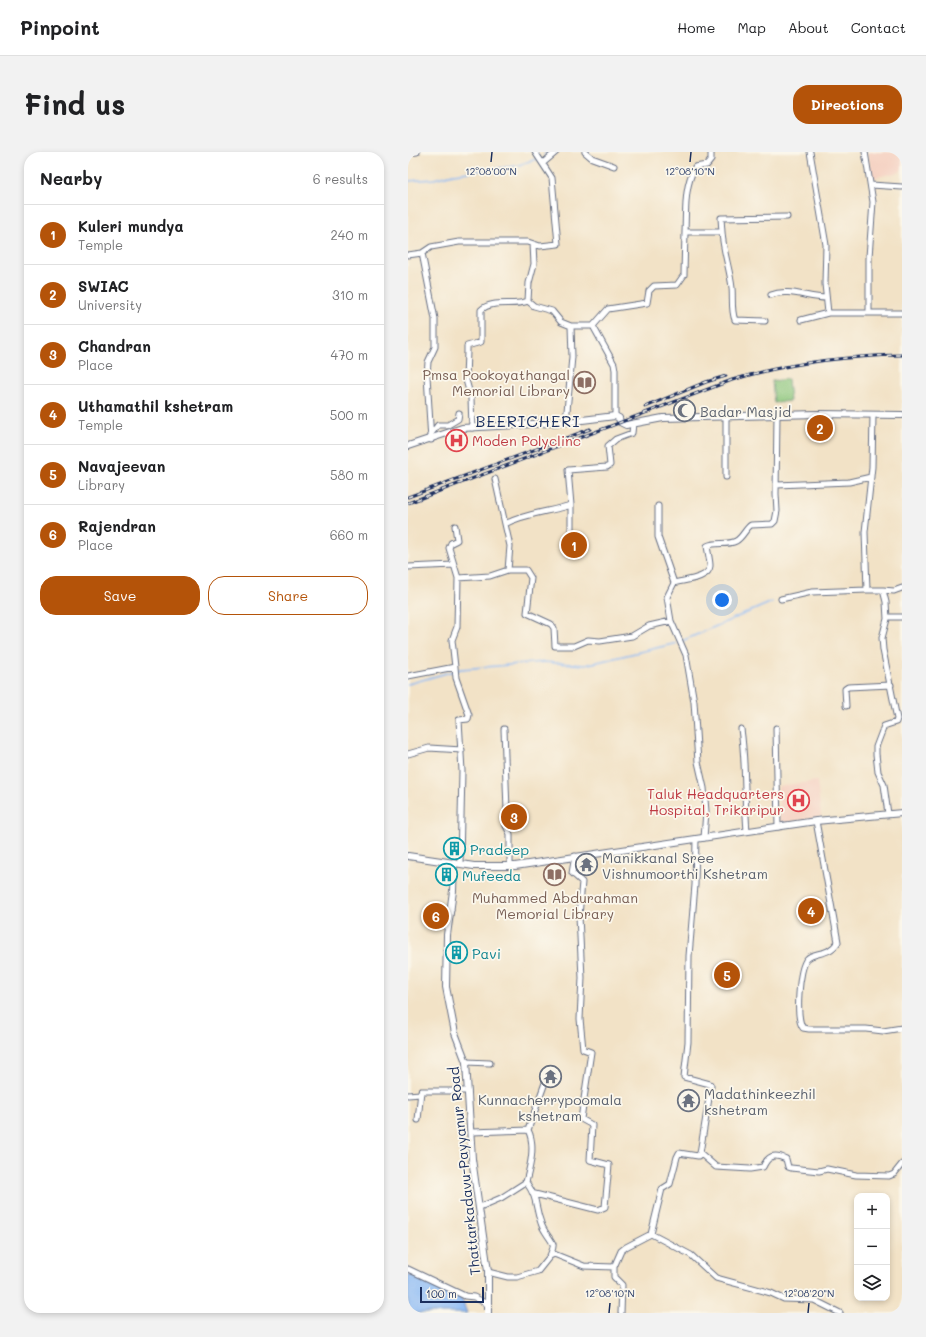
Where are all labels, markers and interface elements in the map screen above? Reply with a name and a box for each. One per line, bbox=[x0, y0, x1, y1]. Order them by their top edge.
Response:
text: Pinpoint bbox=[20, 15, 100, 40]
text: Home bbox=[677, 18, 715, 37]
text: Map bbox=[737, 18, 766, 37]
text: About bbox=[788, 18, 829, 37]
text: Contact bbox=[851, 18, 906, 37]
button: Directions bbox=[793, 85, 902, 124]
text: Find us bbox=[24, 86, 125, 122]
text: 12°08'00"N bbox=[465, 164, 517, 178]
text: 12°08'10"N bbox=[665, 164, 715, 178]
text: Nearby bbox=[40, 167, 102, 189]
text: 6 results bbox=[313, 170, 368, 187]
text: Kuleri mundya bbox=[78, 216, 184, 236]
text: 1 bbox=[50, 226, 56, 243]
text: 240 m bbox=[331, 226, 368, 243]
text: Temple bbox=[78, 236, 123, 253]
text: SWIAC bbox=[78, 276, 129, 296]
text: 2 bbox=[49, 286, 57, 303]
text: 310 m bbox=[332, 286, 368, 303]
text: University bbox=[78, 296, 142, 313]
text: Chandran bbox=[78, 336, 151, 356]
text: 3 bbox=[49, 346, 57, 363]
text: 470 m bbox=[331, 346, 368, 363]
text: Place bbox=[78, 356, 113, 373]
place label: Pmsa Pookoyathangal Memorial Library bbox=[422, 365, 570, 400]
library icon: Pmsa Pookoyathangal Memorial Library bbox=[572, 369, 598, 395]
text: Uthamathil kshetram bbox=[78, 396, 233, 416]
mosque icon: Badar Masjid bbox=[672, 398, 698, 424]
place label: Badar Masjid bbox=[700, 402, 791, 421]
text: 4 bbox=[49, 406, 57, 423]
text: 500 m bbox=[330, 406, 368, 423]
district label: BEERICHERI bbox=[476, 410, 580, 431]
pin: 2 bbox=[807, 413, 833, 443]
text: Temple bbox=[78, 416, 123, 433]
hospital icon: Moden Polyclinc bbox=[443, 427, 469, 453]
place label: Moden Polyclinc bbox=[472, 431, 581, 450]
text: Navajeevan bbox=[78, 456, 165, 476]
text: 5 bbox=[49, 466, 57, 483]
text: 580 m bbox=[330, 466, 368, 483]
text: Library bbox=[78, 476, 125, 493]
text: Rajendran bbox=[78, 516, 156, 536]
text: 6 bbox=[49, 526, 57, 543]
text: 660 m bbox=[330, 526, 368, 543]
pin: 1 bbox=[561, 530, 587, 560]
text: Place bbox=[78, 536, 113, 553]
button: Save bbox=[40, 576, 200, 615]
button: Share bbox=[208, 576, 368, 615]
your location bbox=[712, 590, 732, 610]
place label: Taluk Headquarters Hospital, Trikaripur bbox=[647, 784, 784, 819]
hospital icon: Taluk Headquarters Hospital, Trikaripur bbox=[786, 788, 812, 814]
pin: 3 bbox=[501, 802, 527, 832]
building icon: Pradeep bbox=[441, 836, 467, 862]
place label: Pradeep bbox=[470, 840, 529, 859]
place label: Manikkanal Sree Vishnumoorthi Kshetram bbox=[602, 848, 768, 883]
temple icon: Manikkanal Sree Vishnumoorthi Kshetram bbox=[574, 852, 600, 878]
building icon: Mufeeda bbox=[433, 862, 459, 888]
library icon: Muhammed Abdurahman Memorial Library bbox=[542, 862, 568, 888]
place label: Mufeeda bbox=[462, 866, 521, 885]
place label: Muhammed Abdurahman Memorial Library bbox=[472, 888, 638, 923]
pin: 4 bbox=[798, 896, 824, 926]
pin: 6 bbox=[423, 901, 449, 931]
building icon: Pavi bbox=[444, 940, 470, 966]
place label: Pavi bbox=[472, 944, 501, 963]
pin: 5 bbox=[714, 960, 740, 990]
temple icon: Kunnacherrypoomala kshetram bbox=[537, 1064, 563, 1090]
street label: Thattarkadavu-Payyanur Road bbox=[444, 1066, 484, 1276]
place label: Madathinkeezhil kshetram bbox=[704, 1084, 816, 1119]
temple icon: Madathinkeezhil kshetram bbox=[676, 1088, 702, 1114]
place label: Kunnacherrypoomala kshetram bbox=[478, 1090, 622, 1125]
map controls bbox=[854, 1193, 890, 1301]
button: + bbox=[854, 1193, 890, 1229]
button: − bbox=[854, 1229, 890, 1265]
button: layers bbox=[854, 1265, 890, 1301]
scale bar bbox=[420, 1285, 484, 1304]
text: 100 m bbox=[426, 1286, 457, 1301]
text: 12°08'10"N bbox=[585, 1286, 635, 1300]
text: 12°08'20"N bbox=[784, 1286, 834, 1300]

